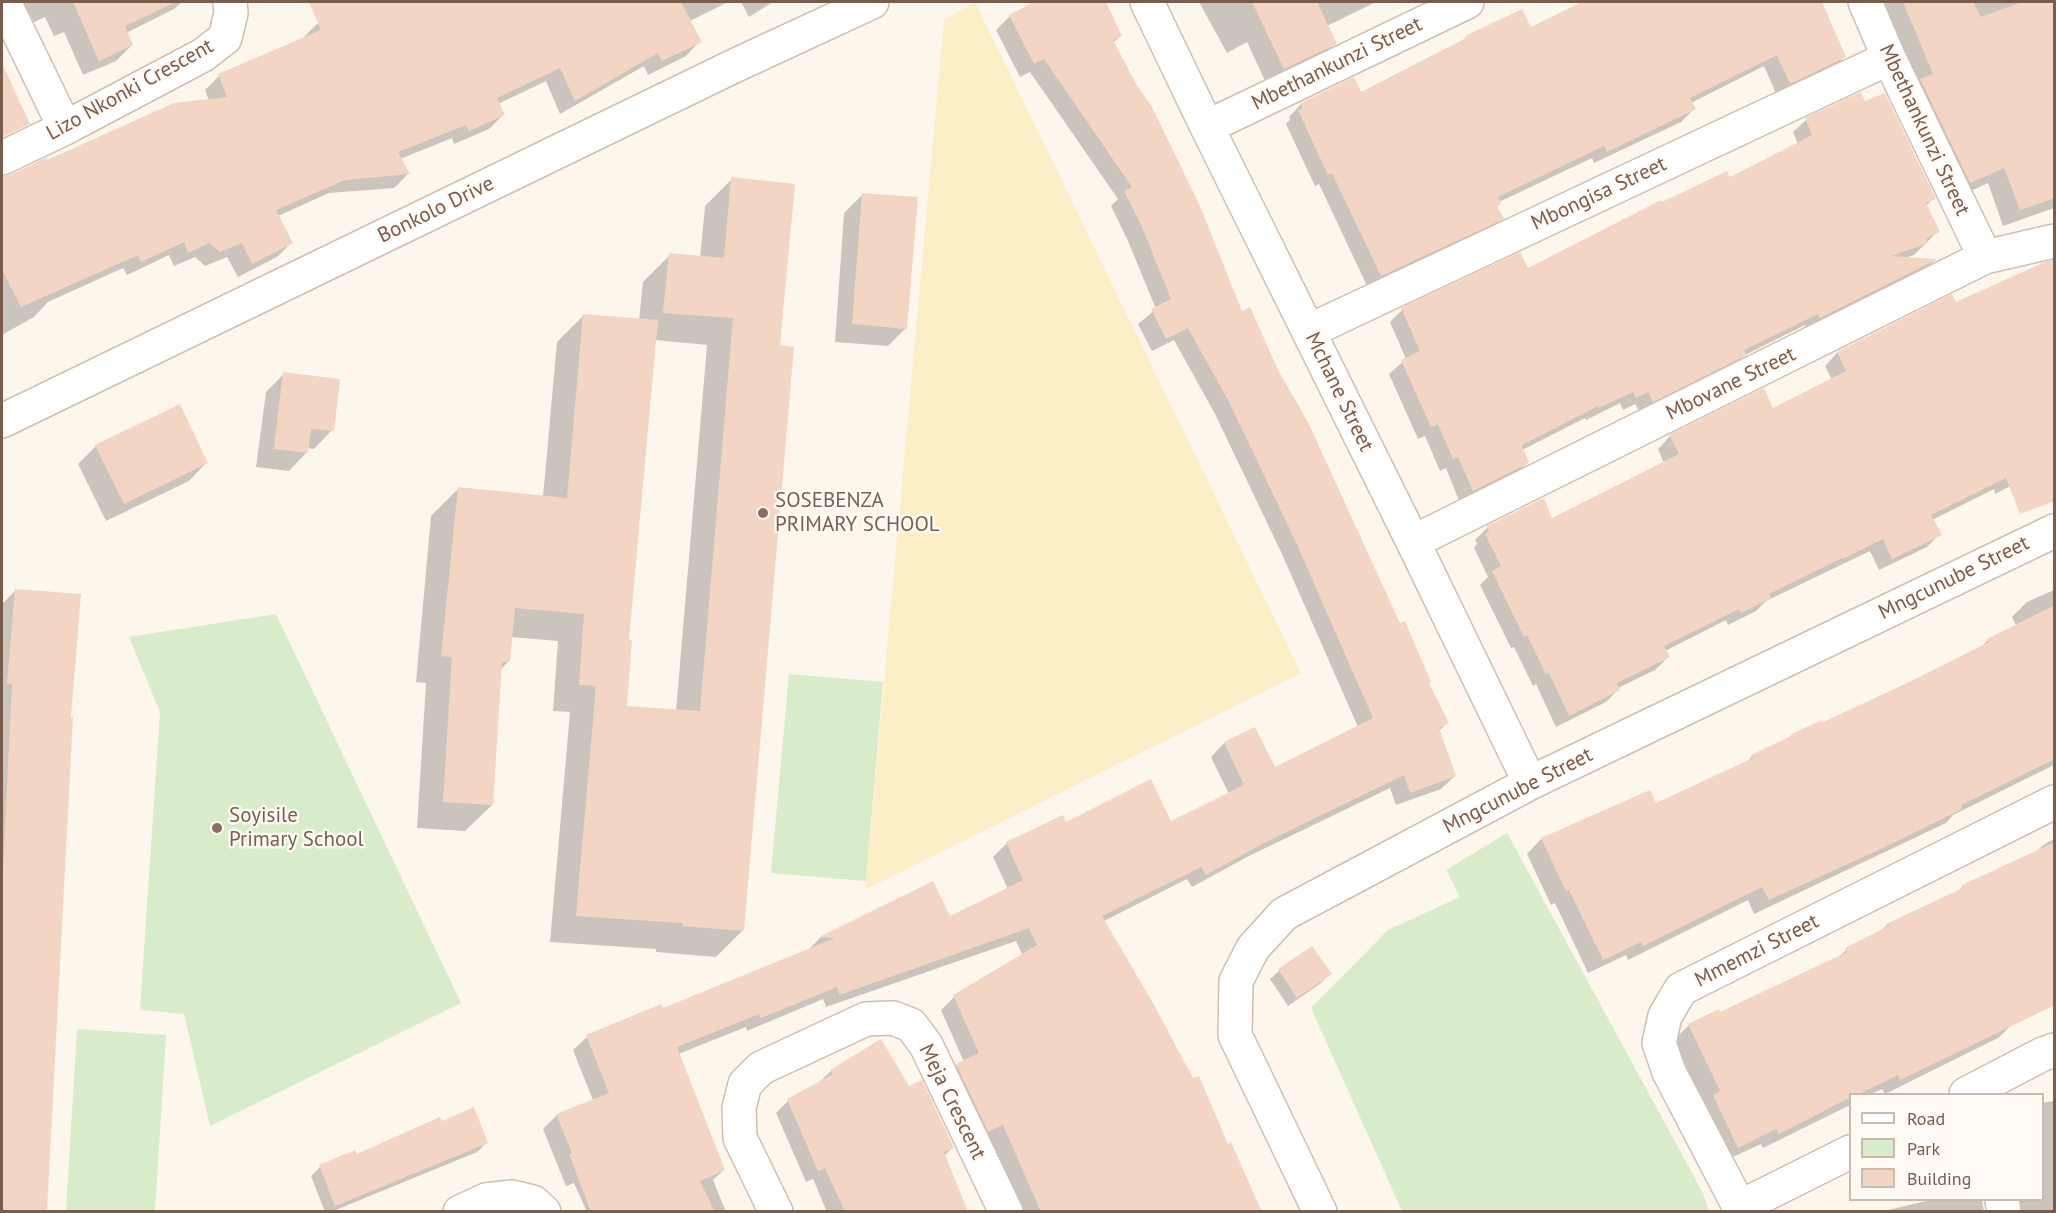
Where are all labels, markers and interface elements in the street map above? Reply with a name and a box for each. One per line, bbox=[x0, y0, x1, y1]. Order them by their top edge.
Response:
street label: Mbethankunzi Street bbox=[1248, 12, 1426, 116]
street label: Lizo Nkonki Crescent bbox=[42, 34, 218, 146]
street label: Mbethankunzi Street bbox=[1873, 40, 1975, 220]
street label: Mbongisa Street bbox=[1527, 152, 1671, 236]
street label: Bonkolo Drive bbox=[374, 171, 498, 249]
street label: Mchane Street bbox=[1299, 328, 1379, 456]
street label: Mbovane Street bbox=[1662, 342, 1800, 426]
place label: SOSEBENZA PRIMARY SCHOOL bbox=[775, 488, 940, 538]
marker: SOSEBENZA PRIMARY SCHOOL bbox=[756, 506, 770, 520]
street label: Mngcunube Street bbox=[1875, 531, 2033, 625]
street label: Mngcunube Street bbox=[1439, 742, 1597, 840]
place label: Soyisile Primary School bbox=[229, 803, 364, 853]
marker: Soyisile Primary School bbox=[210, 821, 224, 835]
street label: Mmemzi Street bbox=[1691, 909, 1823, 993]
street label: Meja Crescent bbox=[913, 1040, 991, 1164]
legend bbox=[1849, 1093, 2044, 1201]
text: Road bbox=[1907, 1107, 1945, 1130]
text: Park bbox=[1907, 1137, 1940, 1160]
text: Building bbox=[1907, 1167, 1971, 1190]

